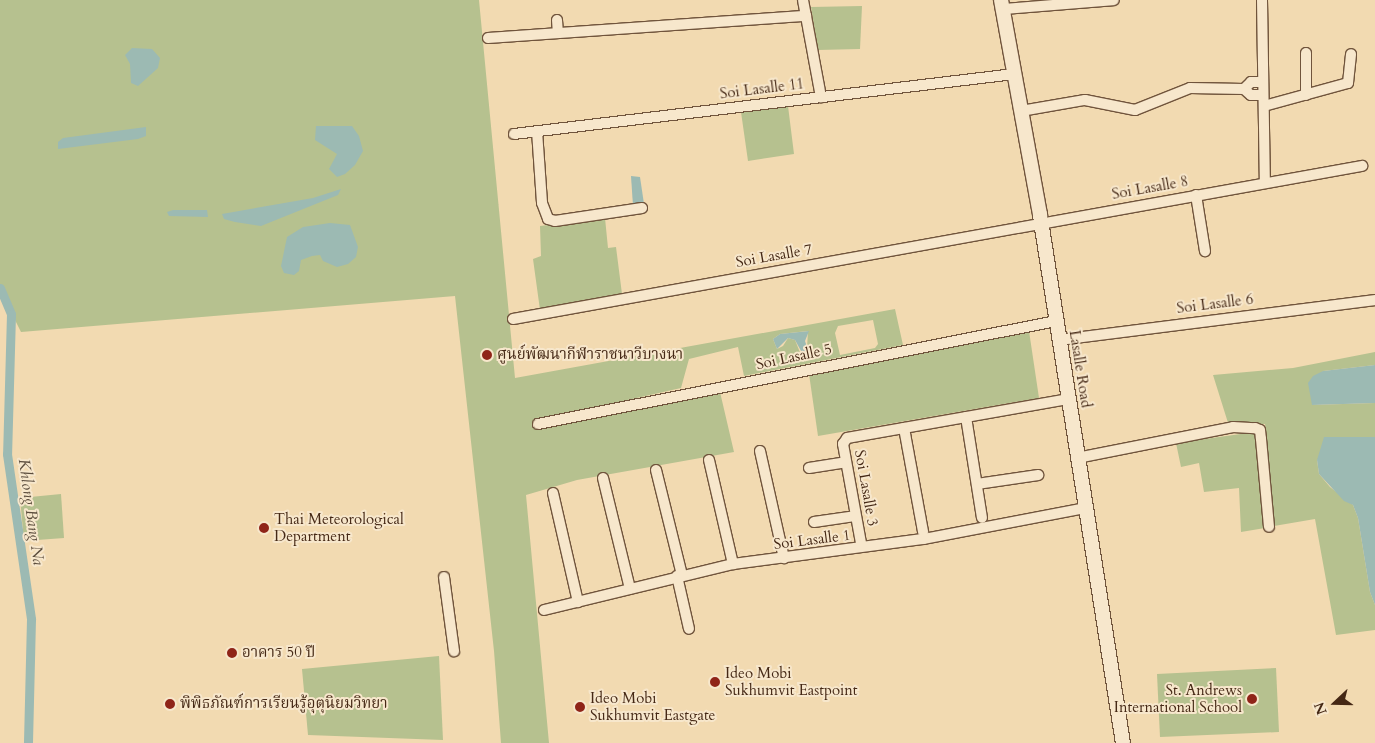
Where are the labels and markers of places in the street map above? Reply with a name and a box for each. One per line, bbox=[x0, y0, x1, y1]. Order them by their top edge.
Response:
place label: ศูนย์พัฒนากีฬาราชนาวีบางนา bbox=[497, 346, 683, 364]
marker: ศูนย์พัฒนากีฬาราชนาวีบางนา bbox=[481, 349, 493, 361]
place label: Thai Meteorological Department bbox=[274, 510, 404, 545]
marker: Thai Meteorological Department bbox=[258, 522, 270, 534]
place label: อาคาร 50 ปี bbox=[242, 644, 315, 662]
marker: อาคาร 50 ปี bbox=[226, 647, 238, 659]
place label: Ideo Mobi Sukhumvit Eastpoint bbox=[725, 664, 858, 699]
marker: Ideo Mobi Sukhumvit Eastpoint bbox=[709, 676, 721, 688]
place label: St. Andrews International School bbox=[1114, 681, 1242, 716]
place label: Ideo Mobi Sukhumvit Eastgate bbox=[590, 689, 715, 724]
marker: St. Andrews International School bbox=[1246, 693, 1258, 705]
place label: พิพิธภัณฑ์การเรียนรู้อุตุนิยมวิทยา bbox=[180, 695, 388, 713]
marker: พิพิธภัณฑ์การเรียนรู้อุตุนิยมวิทยา bbox=[164, 698, 176, 710]
marker: Ideo Mobi Sukhumvit Eastgate bbox=[574, 701, 586, 713]

